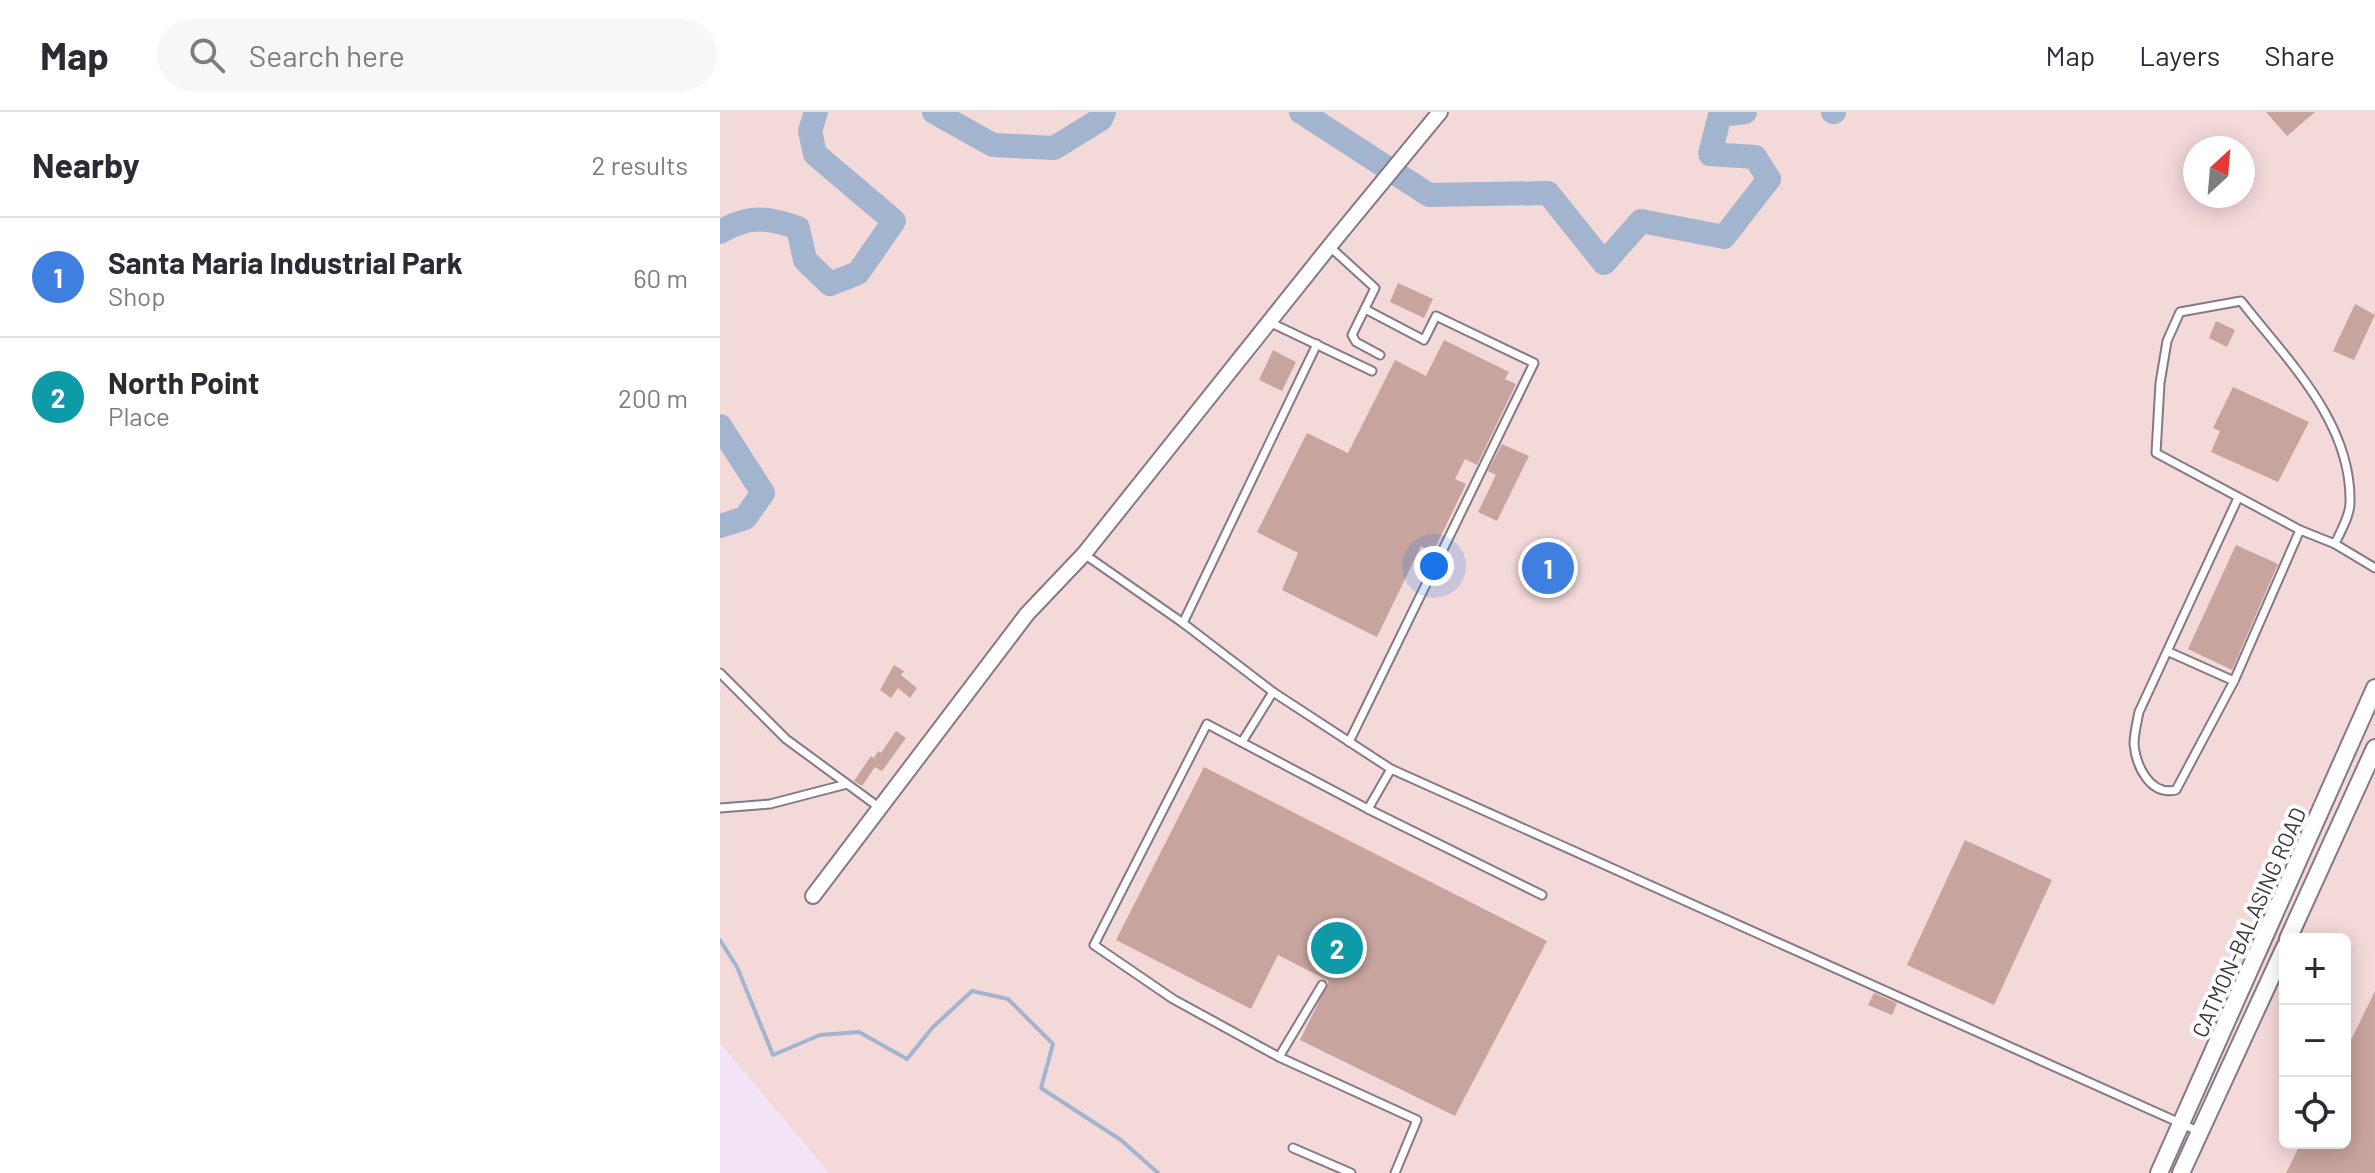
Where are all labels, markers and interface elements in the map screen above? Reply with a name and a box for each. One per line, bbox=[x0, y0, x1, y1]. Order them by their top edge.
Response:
search box bbox=[157, 19, 717, 91]
text: Map bbox=[40, 32, 109, 78]
icon: search bbox=[185, 33, 229, 77]
text: Search here bbox=[249, 37, 405, 73]
text: Map bbox=[2045, 38, 2095, 72]
text: Layers bbox=[2139, 38, 2220, 72]
text: Share bbox=[2264, 38, 2335, 72]
north arrow bbox=[2183, 136, 2255, 208]
text: Nearby bbox=[32, 144, 140, 185]
text: 2 results bbox=[592, 149, 688, 180]
text: Santa Maria Industrial Park bbox=[108, 244, 463, 280]
text: 1 bbox=[53, 262, 63, 293]
text: 60 m bbox=[633, 262, 688, 293]
text: Shop bbox=[108, 280, 166, 311]
text: North Point bbox=[108, 364, 259, 400]
text: 2 bbox=[51, 382, 65, 413]
text: 200 m bbox=[618, 382, 688, 413]
text: Place bbox=[108, 400, 170, 431]
pin: 1 bbox=[1522, 538, 1574, 598]
your location bbox=[1414, 546, 1454, 586]
street label: CATMON-BALASING ROAD bbox=[2186, 803, 2310, 1041]
pin: 2 bbox=[1311, 918, 1363, 978]
map controls bbox=[2279, 933, 2351, 1149]
button: + bbox=[2279, 933, 2351, 1005]
button: − bbox=[2279, 1005, 2351, 1077]
button: locate bbox=[2279, 1077, 2351, 1149]

